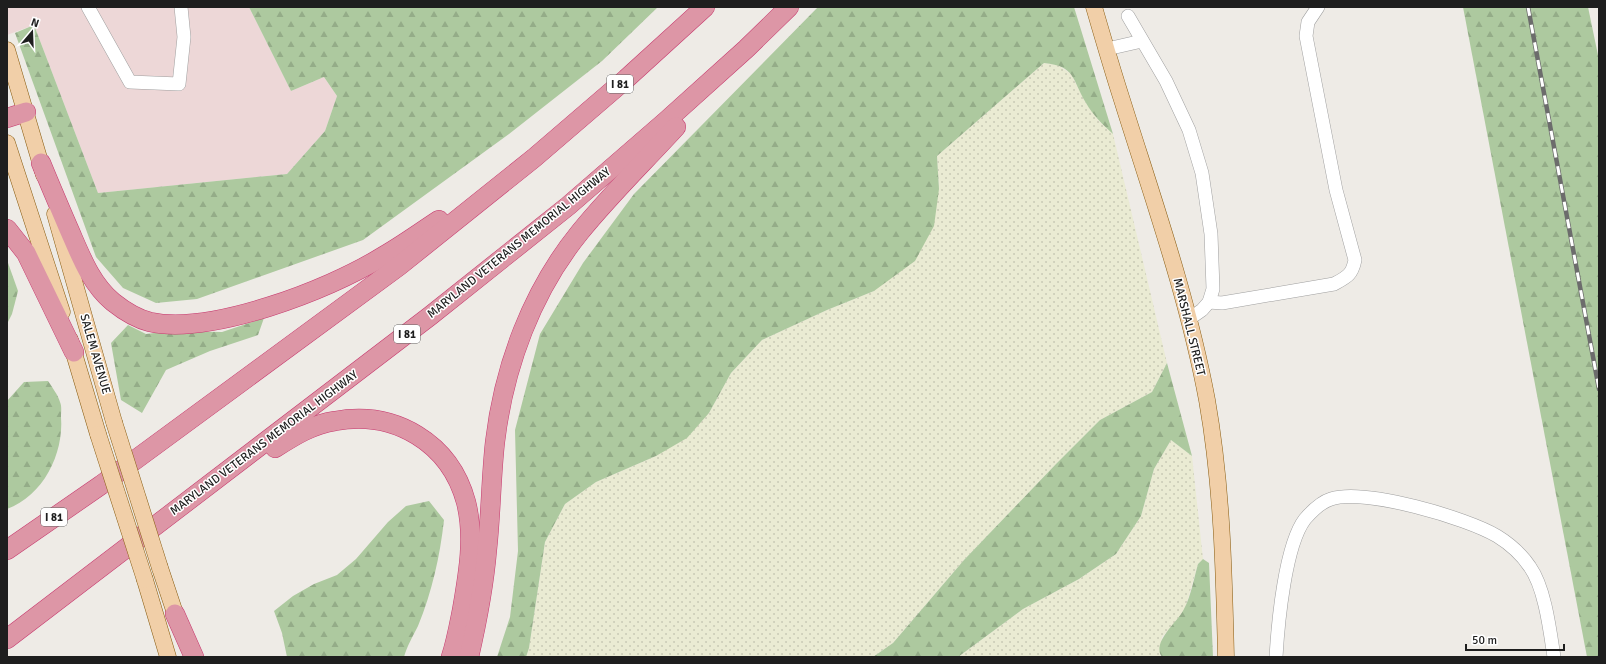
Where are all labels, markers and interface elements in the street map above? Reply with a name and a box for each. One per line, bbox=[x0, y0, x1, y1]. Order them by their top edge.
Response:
north arrow bbox=[12, 12, 52, 52]
text: N bbox=[29, 16, 41, 30]
road number: I 81 bbox=[607, 75, 633, 93]
street label: MARYLAND VETERANS MEMORIAL HIGHWAY bbox=[424, 164, 614, 322]
street label: MARSHALL STREET bbox=[1170, 277, 1208, 378]
street label: SALEM AVENUE bbox=[76, 312, 114, 396]
road number: I 81 bbox=[394, 325, 420, 343]
street label: MARYLAND VETERANS MEMORIAL HIGHWAY bbox=[167, 367, 361, 519]
road number: I 81 bbox=[41, 508, 67, 526]
scale bar bbox=[1466, 626, 1564, 652]
text: 50 m bbox=[1472, 633, 1497, 648]

